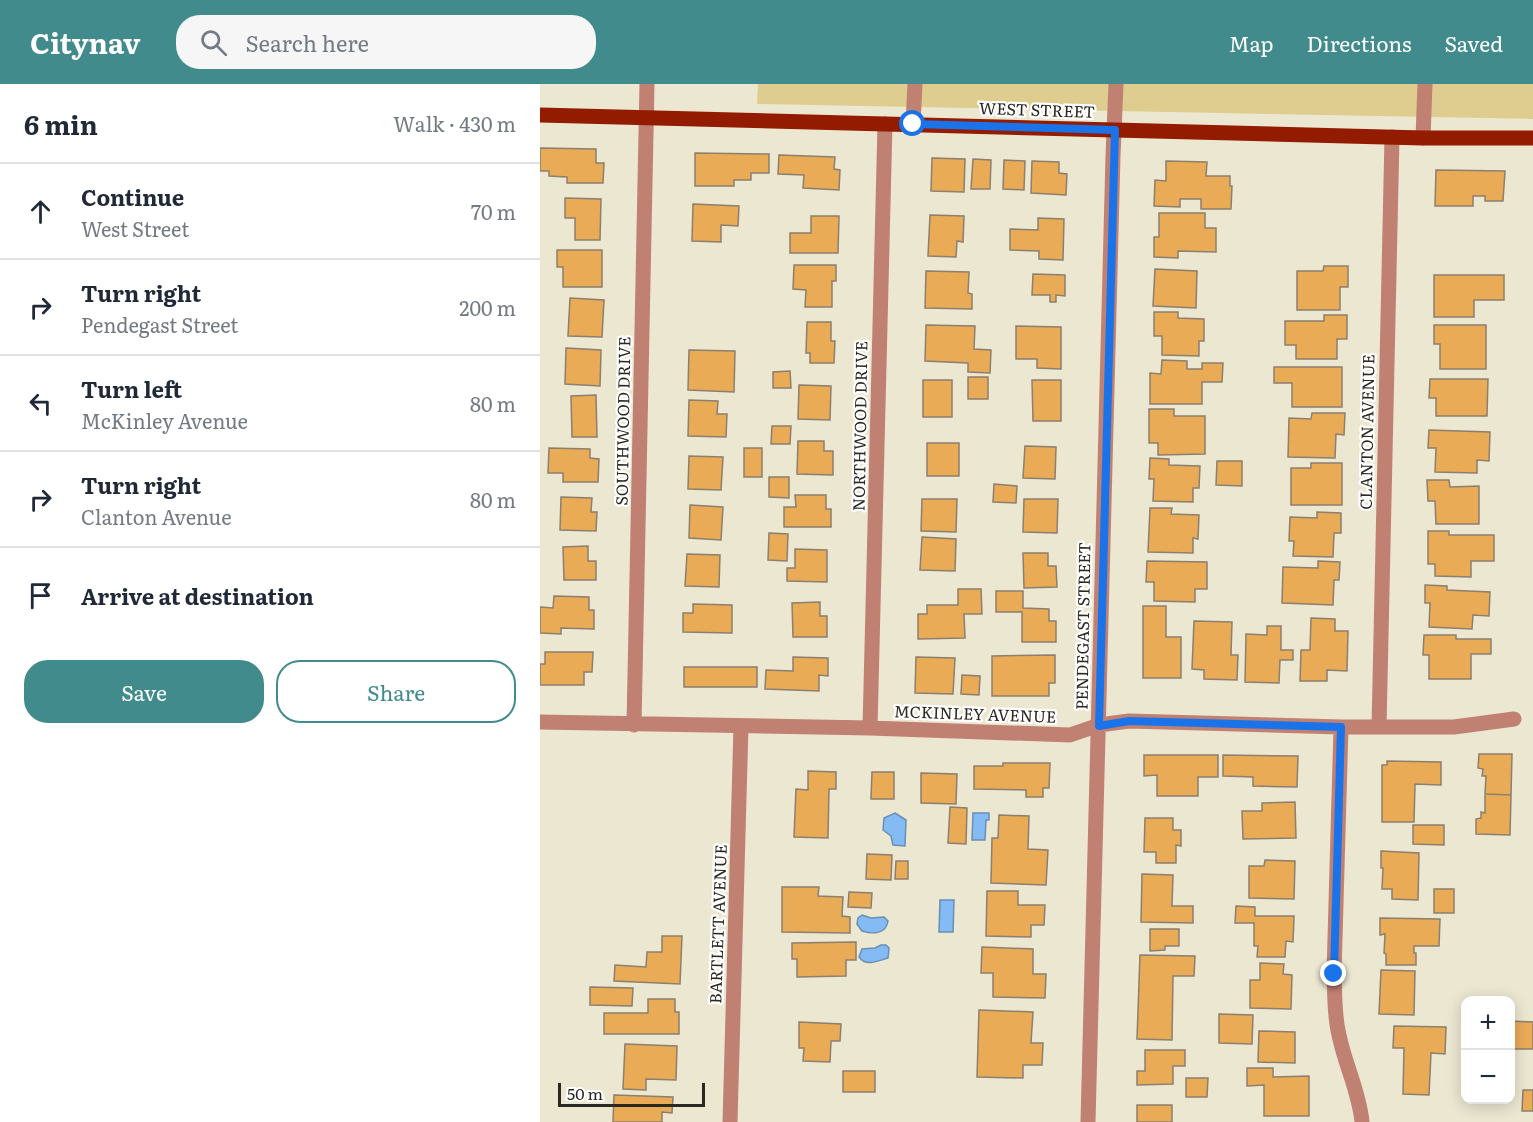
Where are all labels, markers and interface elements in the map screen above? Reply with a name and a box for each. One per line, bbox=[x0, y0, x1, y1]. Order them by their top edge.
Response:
search box bbox=[176, 15, 596, 69]
text: Citynav bbox=[30, 21, 140, 63]
icon: search bbox=[197, 26, 230, 59]
text: Search here bbox=[245, 26, 369, 59]
text: Map bbox=[1229, 27, 1274, 58]
text: Directions bbox=[1307, 27, 1412, 58]
text: Saved bbox=[1445, 27, 1503, 58]
street label: WEST STREET bbox=[979, 95, 1096, 123]
text: 6 min bbox=[24, 104, 98, 143]
text: Walk · 430 m bbox=[393, 108, 516, 138]
route start bbox=[899, 110, 925, 136]
text: Continue bbox=[81, 180, 184, 213]
icon: ahead bbox=[24, 195, 57, 228]
text: 70 m bbox=[471, 196, 516, 226]
text: West Street bbox=[81, 213, 189, 243]
text: Turn right bbox=[81, 276, 201, 309]
icon: right bbox=[24, 291, 57, 324]
text: 200 m bbox=[459, 292, 516, 322]
text: Pendegast Street bbox=[81, 309, 238, 339]
street label: SOUTHWOOD DRIVE bbox=[609, 336, 635, 506]
street label: NORTHWOOD DRIVE bbox=[846, 341, 872, 511]
street label: CLANTON AVENUE bbox=[1353, 354, 1379, 510]
text: Turn left bbox=[81, 372, 182, 405]
icon: left bbox=[24, 387, 57, 420]
text: 80 m bbox=[470, 388, 516, 418]
text: McKinley Avenue bbox=[81, 405, 248, 435]
text: Turn right bbox=[81, 468, 201, 501]
icon: right bbox=[24, 483, 57, 516]
text: 80 m bbox=[470, 484, 516, 514]
text: Clanton Avenue bbox=[81, 501, 232, 531]
street label: PENDEGAST STREET bbox=[1069, 542, 1095, 710]
icon: arrive bbox=[24, 579, 57, 612]
text: Arrive at destination bbox=[81, 579, 314, 612]
button: Save bbox=[24, 660, 264, 723]
button: Share bbox=[276, 660, 516, 723]
street label: MCKINLEY AVENUE bbox=[894, 698, 1057, 728]
street label: BARTLETT AVENUE bbox=[702, 844, 732, 1004]
route end bbox=[1320, 960, 1346, 986]
map controls bbox=[1461, 996, 1515, 1104]
button: + bbox=[1461, 996, 1515, 1050]
button: − bbox=[1461, 1050, 1515, 1104]
scale bar bbox=[558, 1080, 705, 1108]
text: 50 m bbox=[567, 1081, 603, 1105]

